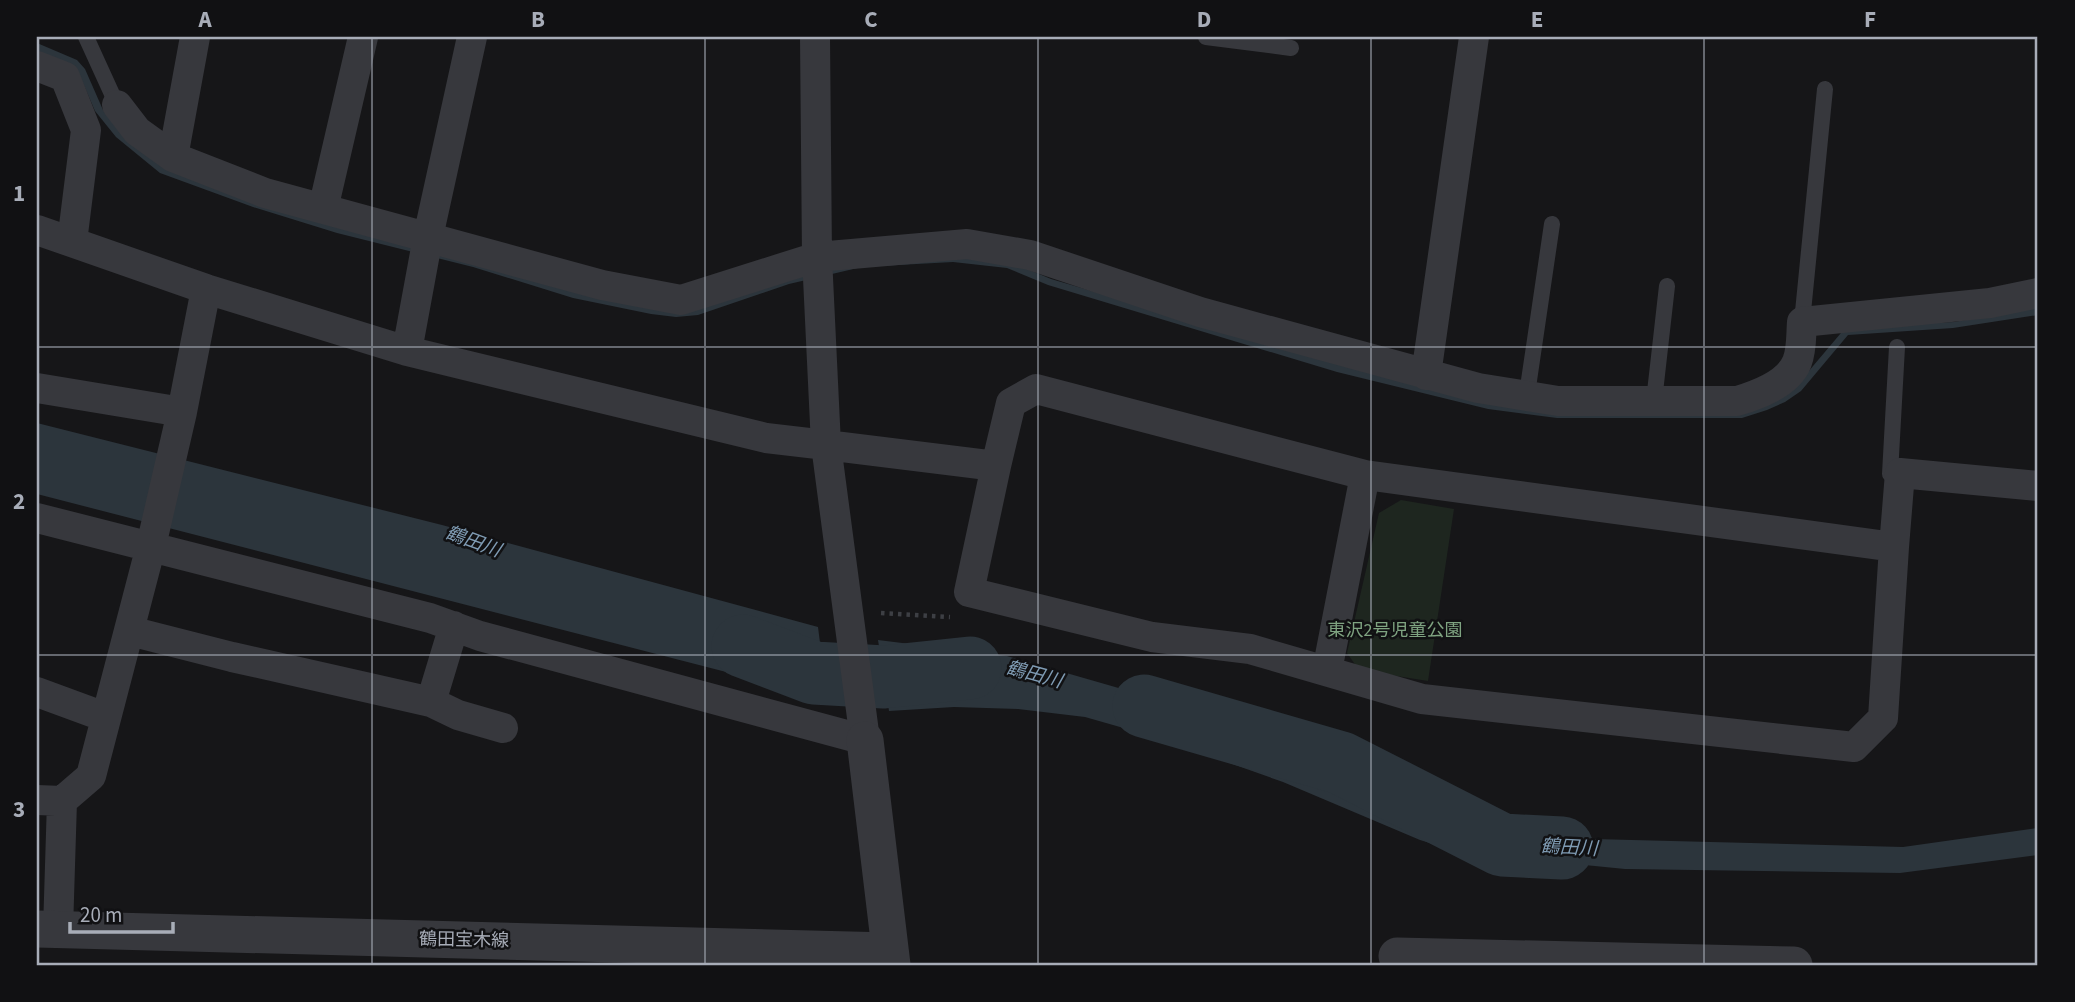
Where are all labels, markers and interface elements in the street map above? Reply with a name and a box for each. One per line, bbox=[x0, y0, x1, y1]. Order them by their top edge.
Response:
text: A bbox=[197, 3, 212, 36]
text: B bbox=[531, 3, 545, 36]
text: C bbox=[864, 3, 878, 36]
text: D bbox=[1197, 3, 1211, 36]
text: E bbox=[1531, 3, 1543, 36]
text: F bbox=[1864, 3, 1876, 36]
text: 1 bbox=[13, 177, 25, 210]
text: 2 bbox=[13, 485, 25, 518]
water label: 鶴田川 bbox=[442, 520, 506, 565]
park label: 東沢2号児童公園 bbox=[1328, 618, 1462, 643]
water label: 鶴田川 bbox=[1003, 655, 1067, 696]
text: 3 bbox=[13, 793, 25, 826]
water label: 鶴田川 bbox=[1540, 833, 1600, 863]
scale bar bbox=[70, 890, 173, 934]
text: 20 m bbox=[80, 900, 122, 930]
street label: 鶴田宝木線 bbox=[419, 927, 509, 953]

